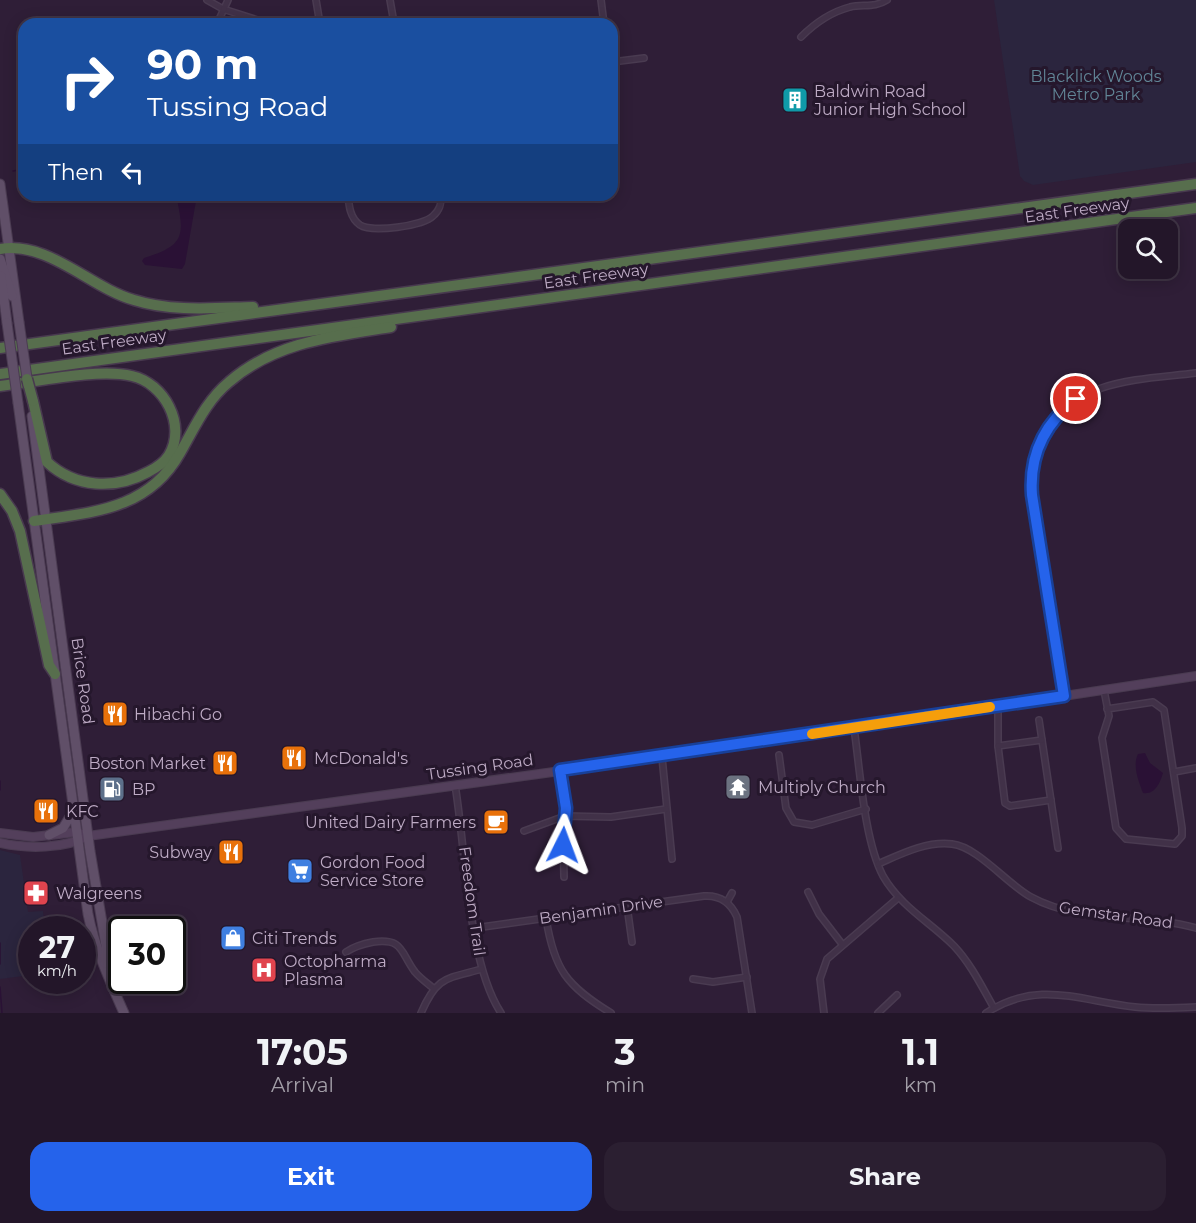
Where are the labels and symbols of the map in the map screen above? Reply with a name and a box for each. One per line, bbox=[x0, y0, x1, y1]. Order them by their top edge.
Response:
park label: Blacklick Woods Metro Park bbox=[1030, 67, 1162, 104]
place label: Baldwin Road Junior High School bbox=[813, 82, 966, 119]
building icon: Baldwin Road Junior High School bbox=[780, 85, 810, 115]
street label: East Freeway bbox=[1023, 193, 1131, 227]
street label: East Freeway bbox=[542, 259, 650, 293]
street label: East Freeway bbox=[60, 325, 168, 359]
pin bbox=[1050, 373, 1101, 424]
street label: Brice Road bbox=[68, 636, 98, 726]
restaurant icon: Hibachi Go bbox=[100, 699, 130, 729]
place label: Hibachi Go bbox=[134, 705, 222, 724]
restaurant icon: McDonald's bbox=[279, 743, 309, 773]
restaurant icon: Boston Market bbox=[210, 748, 240, 778]
place label: McDonald's bbox=[314, 749, 408, 768]
street label: Tussing Road bbox=[425, 750, 535, 784]
place label: Boston Market bbox=[88, 754, 206, 773]
temple icon: Multiply Church bbox=[723, 772, 753, 802]
fuel station icon: BP bbox=[97, 774, 127, 804]
place label: Multiply Church bbox=[758, 778, 886, 797]
place label: BP bbox=[132, 780, 156, 799]
restaurant icon: KFC bbox=[31, 796, 61, 826]
place label: KFC bbox=[66, 802, 99, 821]
cafe icon: United Dairy Farmers bbox=[481, 807, 511, 837]
place label: United Dairy Farmers bbox=[305, 813, 476, 832]
position arrow bbox=[531, 813, 595, 877]
restaurant icon: Subway bbox=[216, 837, 246, 867]
place label: Subway bbox=[149, 843, 212, 862]
street label: Freedom Trail bbox=[455, 845, 489, 957]
place label: Gordon Food Service Store bbox=[320, 853, 425, 890]
supermarket icon: Gordon Food Service Store bbox=[285, 856, 315, 886]
pharmacy icon: Walgreens bbox=[21, 878, 51, 908]
place label: Walgreens bbox=[56, 884, 142, 903]
street label: Benjamin Drive bbox=[538, 892, 664, 928]
street label: Gemstar Road bbox=[1058, 898, 1174, 932]
speed limit sign: 30 bbox=[108, 916, 186, 994]
shop icon: Citi Trends bbox=[218, 923, 248, 953]
place label: Citi Trends bbox=[252, 929, 337, 948]
place label: Octopharma Plasma bbox=[284, 952, 387, 989]
hospital icon: Octopharma Plasma bbox=[249, 955, 279, 985]

